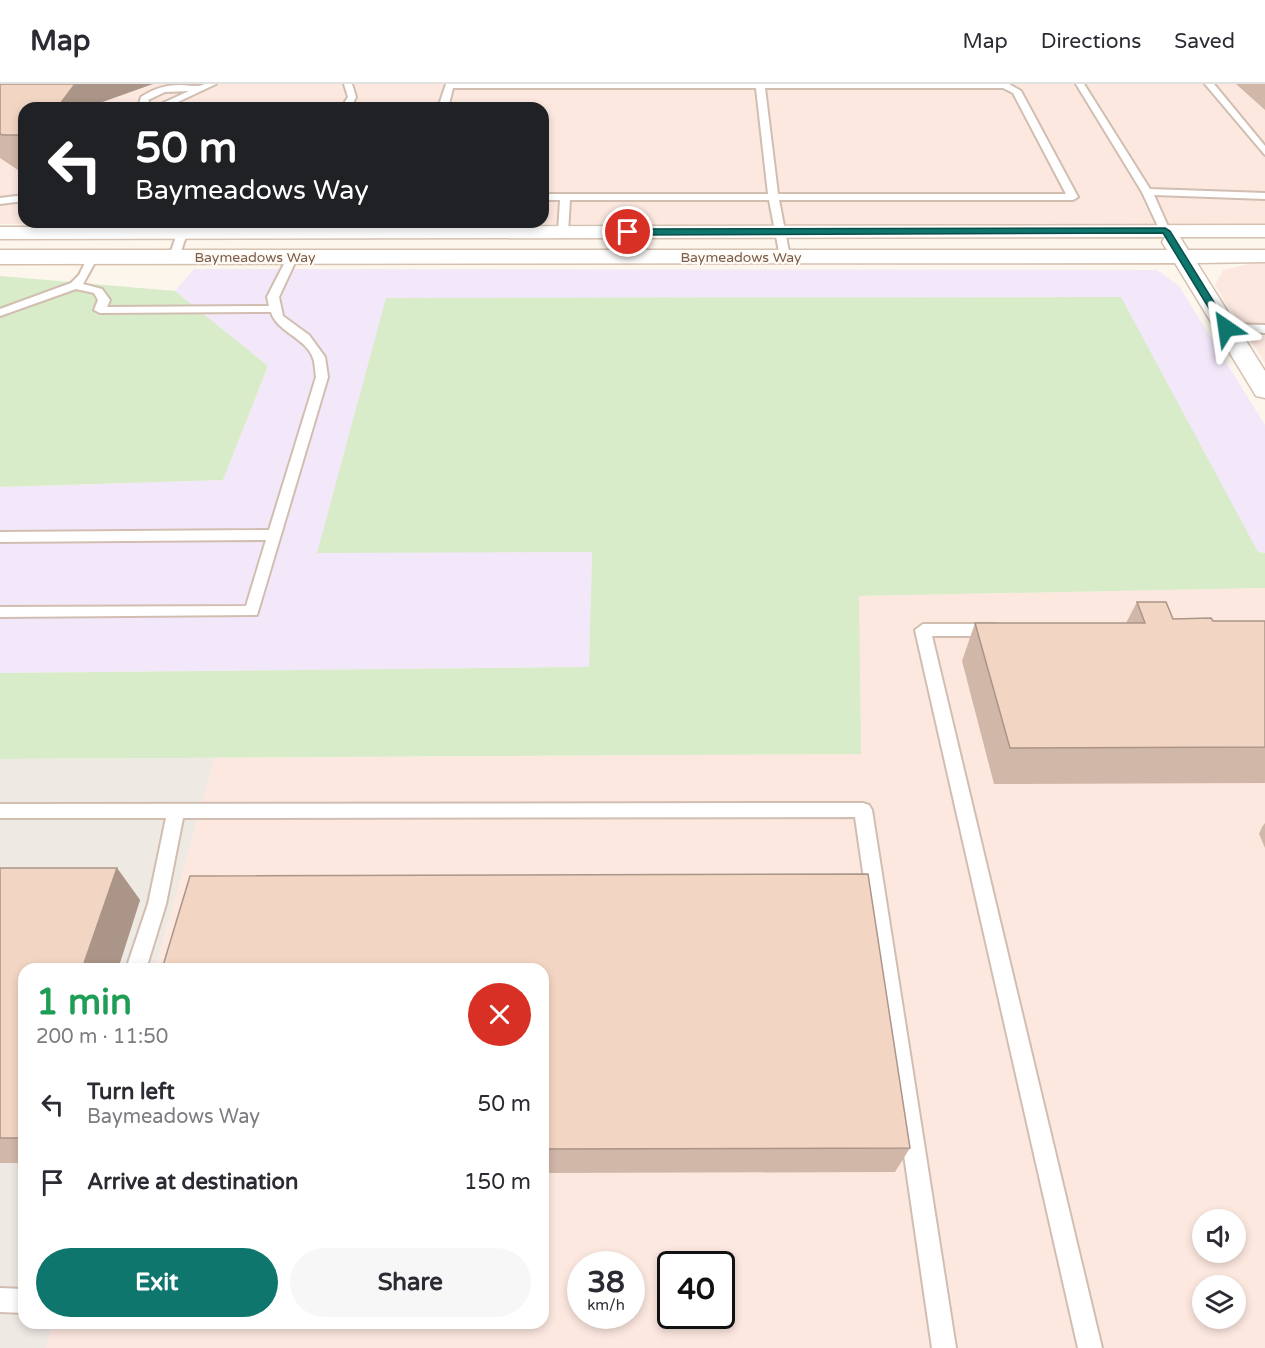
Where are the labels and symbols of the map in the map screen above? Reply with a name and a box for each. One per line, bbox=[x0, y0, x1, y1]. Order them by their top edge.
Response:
pin bbox=[602, 206, 653, 257]
street label: Baymeadows Way bbox=[194, 249, 316, 266]
street label: Baymeadows Way bbox=[680, 249, 802, 266]
position arrow bbox=[1194, 296, 1258, 360]
speed limit sign: 40 bbox=[657, 1251, 735, 1329]

